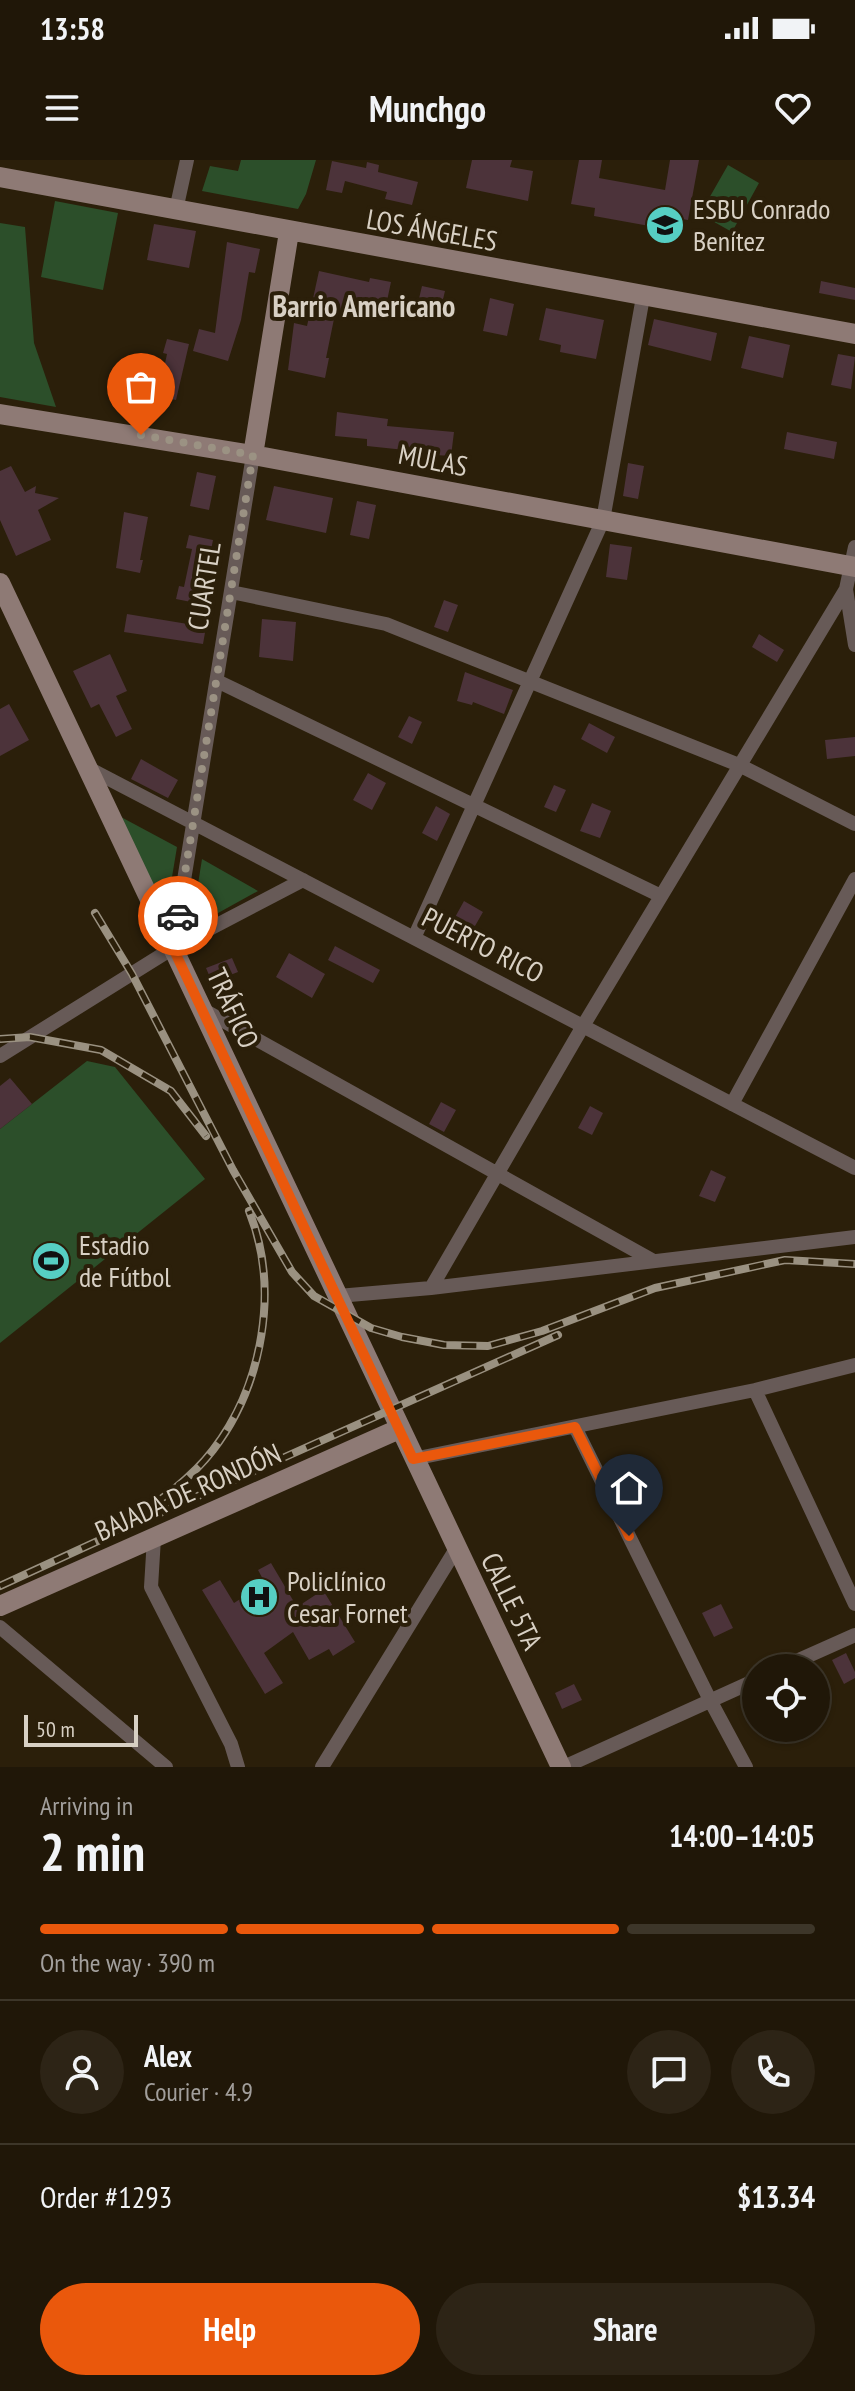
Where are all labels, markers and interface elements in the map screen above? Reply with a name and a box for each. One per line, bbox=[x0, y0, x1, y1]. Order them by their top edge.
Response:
text: 13:58 bbox=[40, 9, 105, 48]
text: Munchgo bbox=[369, 85, 486, 132]
icon: menu bbox=[40, 86, 84, 130]
icon: heart bbox=[771, 86, 815, 130]
place label: ESBU Conrado Benítez bbox=[693, 190, 830, 259]
street label: LOS ÁNGELES bbox=[364, 200, 500, 259]
school or university icon: ESBU Conrado Benítez bbox=[644, 204, 686, 246]
district label: Barrio Americano bbox=[273, 286, 455, 325]
pin bbox=[107, 353, 175, 435]
icon: bag bbox=[119, 365, 163, 409]
street label: MULAS bbox=[395, 435, 471, 484]
street label: CUARTEL bbox=[178, 539, 229, 633]
courier bbox=[138, 876, 218, 956]
icon: car bbox=[156, 894, 200, 938]
street label: PUERTO RICO bbox=[416, 898, 550, 991]
street label: TRÁFICO bbox=[199, 962, 268, 1054]
place label: Estadio de Fútbol bbox=[79, 1226, 171, 1295]
sports icon: Estadio de Fútbol bbox=[30, 1240, 72, 1282]
street label: BAJADA DE RONDÓN bbox=[89, 1434, 287, 1549]
pin bbox=[595, 1454, 663, 1536]
icon: home bbox=[607, 1466, 651, 1510]
street label: CALLE 5TA bbox=[473, 1546, 552, 1656]
place label: Policlínico Cesar Fornet bbox=[287, 1562, 408, 1631]
hospital icon: Policlínico Cesar Fornet bbox=[238, 1576, 280, 1618]
map controls bbox=[742, 1654, 830, 1742]
button: locate bbox=[742, 1654, 830, 1742]
scale bar bbox=[24, 1711, 138, 1747]
text: 50 m bbox=[36, 1715, 75, 1743]
text: Arriving in bbox=[40, 1789, 133, 1822]
text: 14:00–14:05 bbox=[669, 1816, 815, 1855]
text: 2 min bbox=[40, 1818, 145, 1885]
text: On the way · 390 m bbox=[40, 1946, 215, 1979]
button: person bbox=[40, 2030, 124, 2114]
button: chat bbox=[627, 2030, 711, 2114]
button: phone bbox=[731, 2030, 815, 2114]
text: Alex bbox=[144, 2036, 192, 2075]
text: Courier · 4.9 bbox=[144, 2075, 253, 2108]
text: Order #1293 bbox=[40, 2177, 172, 2216]
text: $13.34 bbox=[737, 2177, 815, 2216]
button: Help bbox=[40, 2283, 420, 2375]
button: Share bbox=[436, 2283, 815, 2375]

